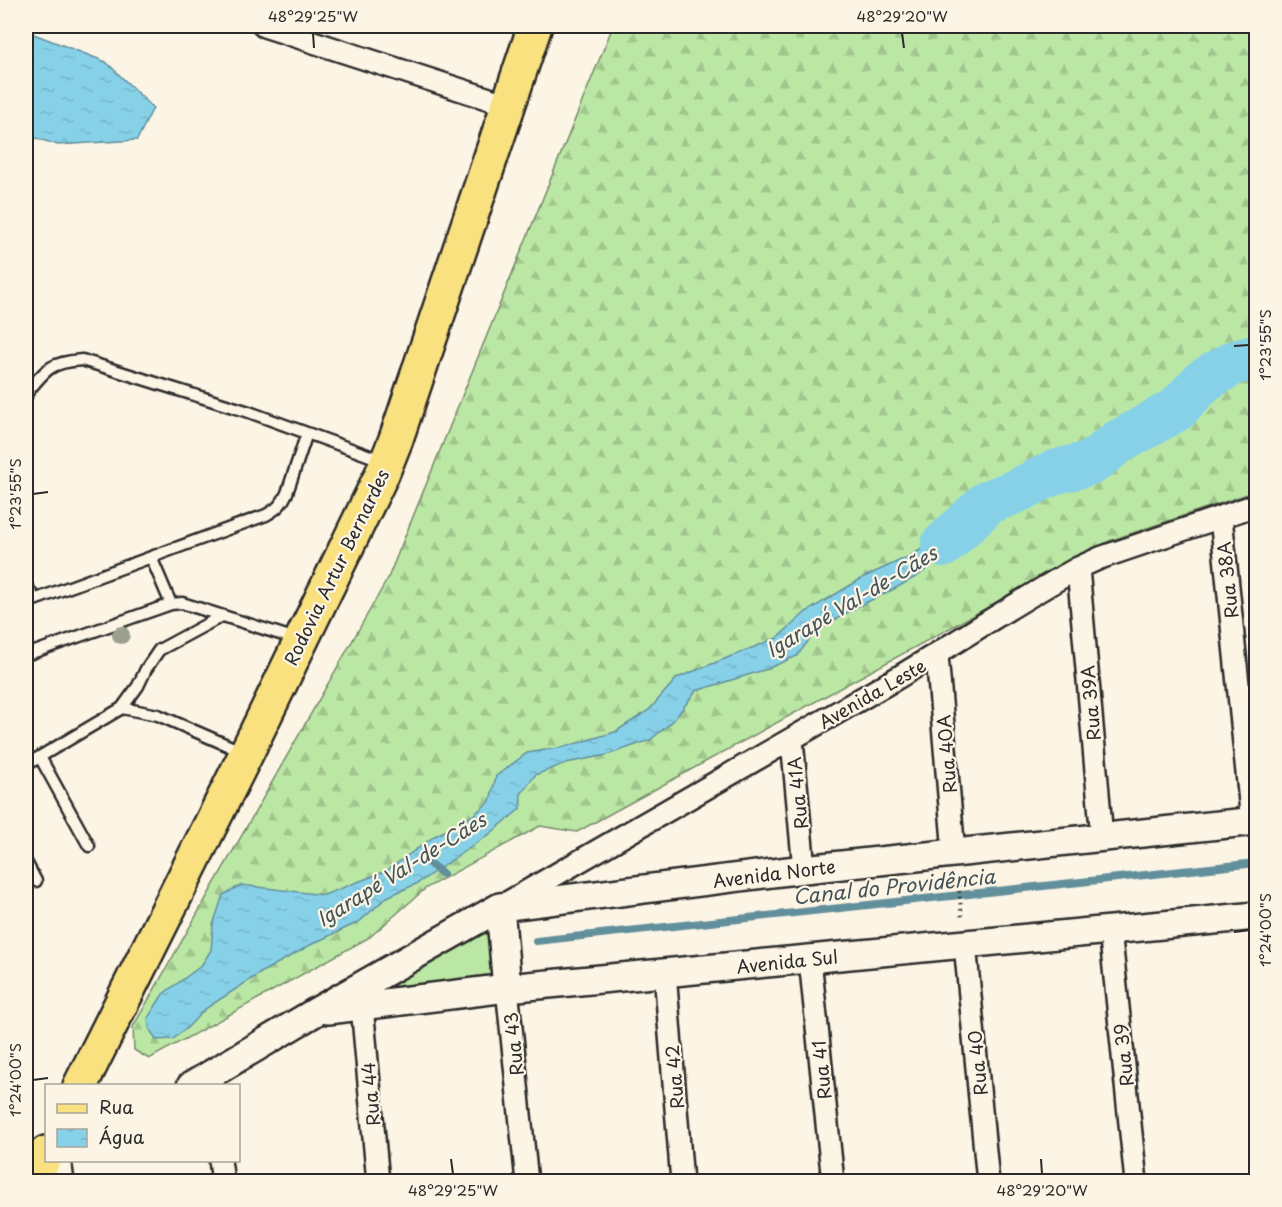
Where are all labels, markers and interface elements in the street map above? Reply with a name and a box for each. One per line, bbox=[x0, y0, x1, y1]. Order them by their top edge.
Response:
text: 48°29'25"W bbox=[268, 4, 359, 27]
text: 48°29'20"W bbox=[856, 4, 948, 27]
text: 1°23'55"S bbox=[1253, 309, 1276, 381]
text: 1°23'55"S bbox=[3, 458, 26, 530]
street label: Rodovia Artur Bernardes bbox=[277, 464, 395, 670]
water label: Igarapé Val-de-Cães bbox=[760, 537, 944, 664]
street label: Rua 38A bbox=[1210, 540, 1244, 620]
street label: Avenida Leste bbox=[813, 651, 931, 735]
street label: Rua 39A bbox=[1073, 664, 1107, 742]
street label: Rua 40A bbox=[929, 714, 963, 794]
street label: Rua 41A bbox=[780, 756, 814, 830]
water label: Igarapé Val-de-Cães bbox=[310, 804, 493, 933]
street label: Avenida Norte bbox=[711, 852, 837, 894]
water label: Canal do Providência bbox=[791, 860, 998, 912]
text: 1°24'00"S bbox=[1253, 893, 1276, 967]
street label: Avenida Sul bbox=[735, 942, 839, 980]
street label: Rua 43 bbox=[496, 1011, 530, 1077]
street label: Rua 39 bbox=[1106, 1022, 1140, 1088]
street label: Rua 40 bbox=[960, 1029, 994, 1097]
street label: Rua 41 bbox=[804, 1039, 838, 1101]
text: 1°24'00"S bbox=[3, 1043, 26, 1117]
street label: Rua 42 bbox=[658, 1044, 690, 1110]
street label: Rua 44 bbox=[354, 1061, 386, 1127]
legend bbox=[45, 1084, 240, 1162]
text: Rua bbox=[99, 1093, 134, 1120]
text: Água bbox=[99, 1123, 145, 1150]
text: 48°29'25"W bbox=[408, 1178, 499, 1201]
text: 48°29'20"W bbox=[996, 1178, 1088, 1201]

